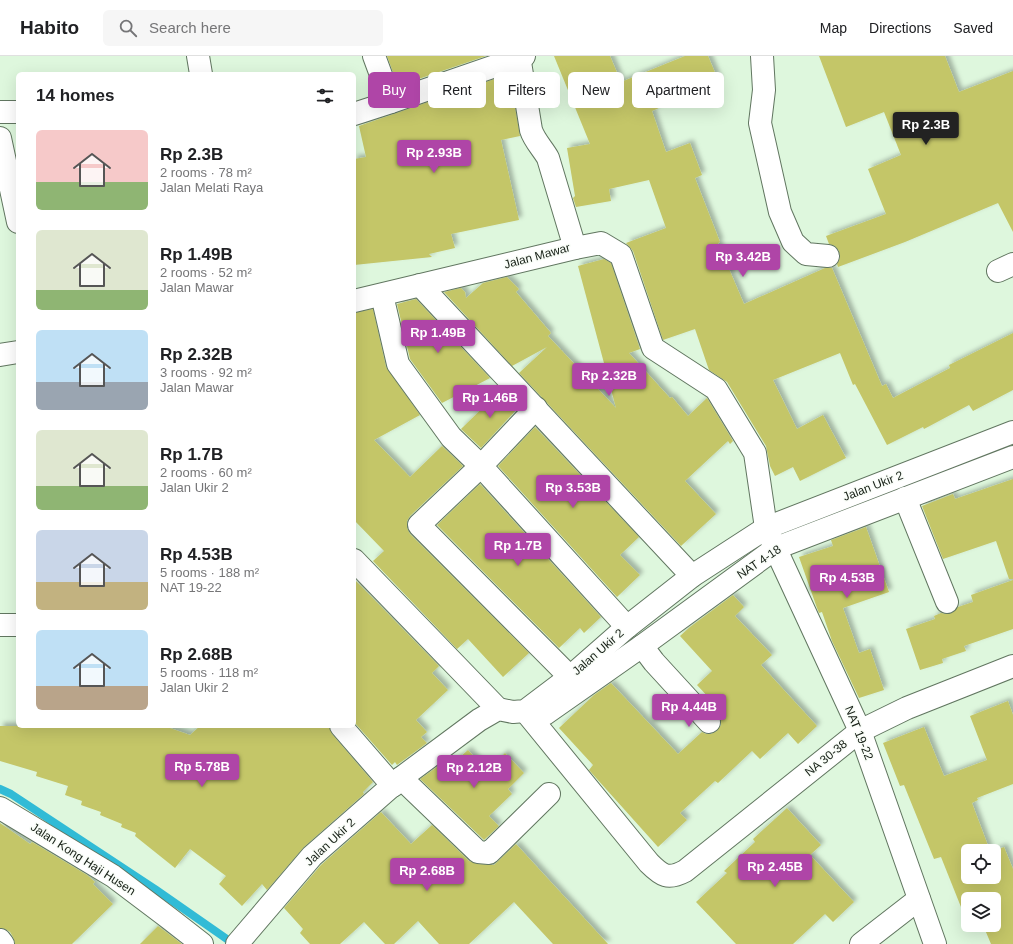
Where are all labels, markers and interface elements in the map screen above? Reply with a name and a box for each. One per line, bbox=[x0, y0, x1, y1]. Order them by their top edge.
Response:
search box bbox=[103, 10, 383, 46]
text: Habito bbox=[20, 17, 79, 38]
icon: search bbox=[117, 17, 139, 39]
text: Search here bbox=[149, 19, 231, 36]
text: Map bbox=[820, 20, 847, 36]
text: Directions bbox=[869, 20, 931, 36]
text: Saved bbox=[953, 20, 993, 36]
chip: Buy bbox=[368, 72, 420, 108]
chip: Rent bbox=[428, 72, 486, 108]
chip: Filters bbox=[494, 72, 560, 108]
chip: New bbox=[568, 72, 624, 108]
chip: Apartment bbox=[632, 72, 724, 108]
icon: filters bbox=[314, 85, 336, 107]
text: 14 homes bbox=[36, 86, 114, 105]
pin: Rp 2.3B bbox=[889, 112, 963, 146]
text: Rp 2.3B bbox=[902, 117, 950, 132]
pin: Rp 2.93B bbox=[393, 140, 475, 174]
text: Rp 2.3B bbox=[160, 145, 223, 164]
text: Rp 2.93B bbox=[406, 145, 462, 160]
icon: home bbox=[68, 146, 116, 194]
text: 2 rooms · 78 m² bbox=[160, 165, 252, 180]
text: Jalan Melati Raya bbox=[160, 180, 263, 195]
street label: Jalan Mawar bbox=[502, 240, 572, 272]
pin: Rp 3.42B bbox=[702, 244, 784, 278]
text: Rp 1.49B bbox=[160, 245, 233, 264]
icon: home bbox=[68, 246, 116, 294]
text: Rp 3.42B bbox=[715, 249, 771, 264]
text: 2 rooms · 52 m² bbox=[160, 265, 252, 280]
text: Jalan Mawar bbox=[160, 280, 234, 295]
pin: Rp 1.49B bbox=[397, 320, 479, 354]
text: Rp 1.49B bbox=[410, 325, 466, 340]
text: Rp 2.32B bbox=[160, 345, 233, 364]
icon: home bbox=[68, 346, 116, 394]
pin: Rp 2.32B bbox=[568, 363, 650, 397]
text: 3 rooms · 92 m² bbox=[160, 365, 252, 380]
text: Rp 2.32B bbox=[581, 368, 637, 383]
text: Jalan Mawar bbox=[160, 380, 234, 395]
pin: Rp 1.46B bbox=[449, 385, 531, 419]
text: Rp 1.46B bbox=[462, 390, 518, 405]
text: Rp 1.7B bbox=[160, 445, 223, 464]
icon: home bbox=[68, 446, 116, 494]
text: 2 rooms · 60 m² bbox=[160, 465, 252, 480]
street label: Jalan Ukir 2 bbox=[841, 468, 905, 504]
pin: Rp 3.53B bbox=[532, 475, 614, 509]
text: Jalan Ukir 2 bbox=[160, 480, 229, 495]
text: Rp 3.53B bbox=[545, 480, 601, 495]
pin: Rp 1.7B bbox=[481, 533, 555, 567]
text: Rp 1.7B bbox=[494, 538, 542, 553]
street label: NAT 4-18 bbox=[734, 542, 784, 582]
text: Rp 4.53B bbox=[160, 545, 233, 564]
icon: home bbox=[68, 546, 116, 594]
text: 5 rooms · 188 m² bbox=[160, 565, 259, 580]
pin: Rp 4.53B bbox=[806, 565, 888, 599]
text: Rp 4.53B bbox=[819, 570, 875, 585]
text: NAT 19-22 bbox=[160, 580, 222, 595]
street label: Jalan Ukir 2 bbox=[569, 626, 627, 678]
text: Rp 2.68B bbox=[160, 645, 233, 664]
icon: home bbox=[68, 646, 116, 694]
text: 5 rooms · 118 m² bbox=[160, 665, 258, 680]
text: Jalan Ukir 2 bbox=[160, 680, 229, 695]
pin: Rp 4.44B bbox=[648, 694, 730, 728]
text: Rp 4.44B bbox=[661, 699, 717, 714]
street label: NAT 19-22 bbox=[842, 704, 876, 762]
street label: NA 30-38 bbox=[802, 737, 850, 779]
pin: Rp 5.78B bbox=[161, 754, 243, 788]
pin: Rp 2.12B bbox=[433, 755, 515, 789]
text: Rp 5.78B bbox=[174, 759, 230, 774]
text: Rp 2.12B bbox=[446, 760, 502, 775]
street label: Jalan Ukir 2 bbox=[302, 815, 358, 869]
street label: Jalan Kong Haji Husen bbox=[28, 820, 138, 898]
map controls bbox=[961, 844, 1001, 932]
button: locate bbox=[961, 844, 1001, 884]
pin: Rp 2.45B bbox=[734, 854, 816, 888]
pin: Rp 2.68B bbox=[386, 858, 468, 892]
text: Rp 2.45B bbox=[747, 859, 803, 874]
text: Rp 2.68B bbox=[399, 863, 455, 878]
button: layers bbox=[961, 892, 1001, 932]

